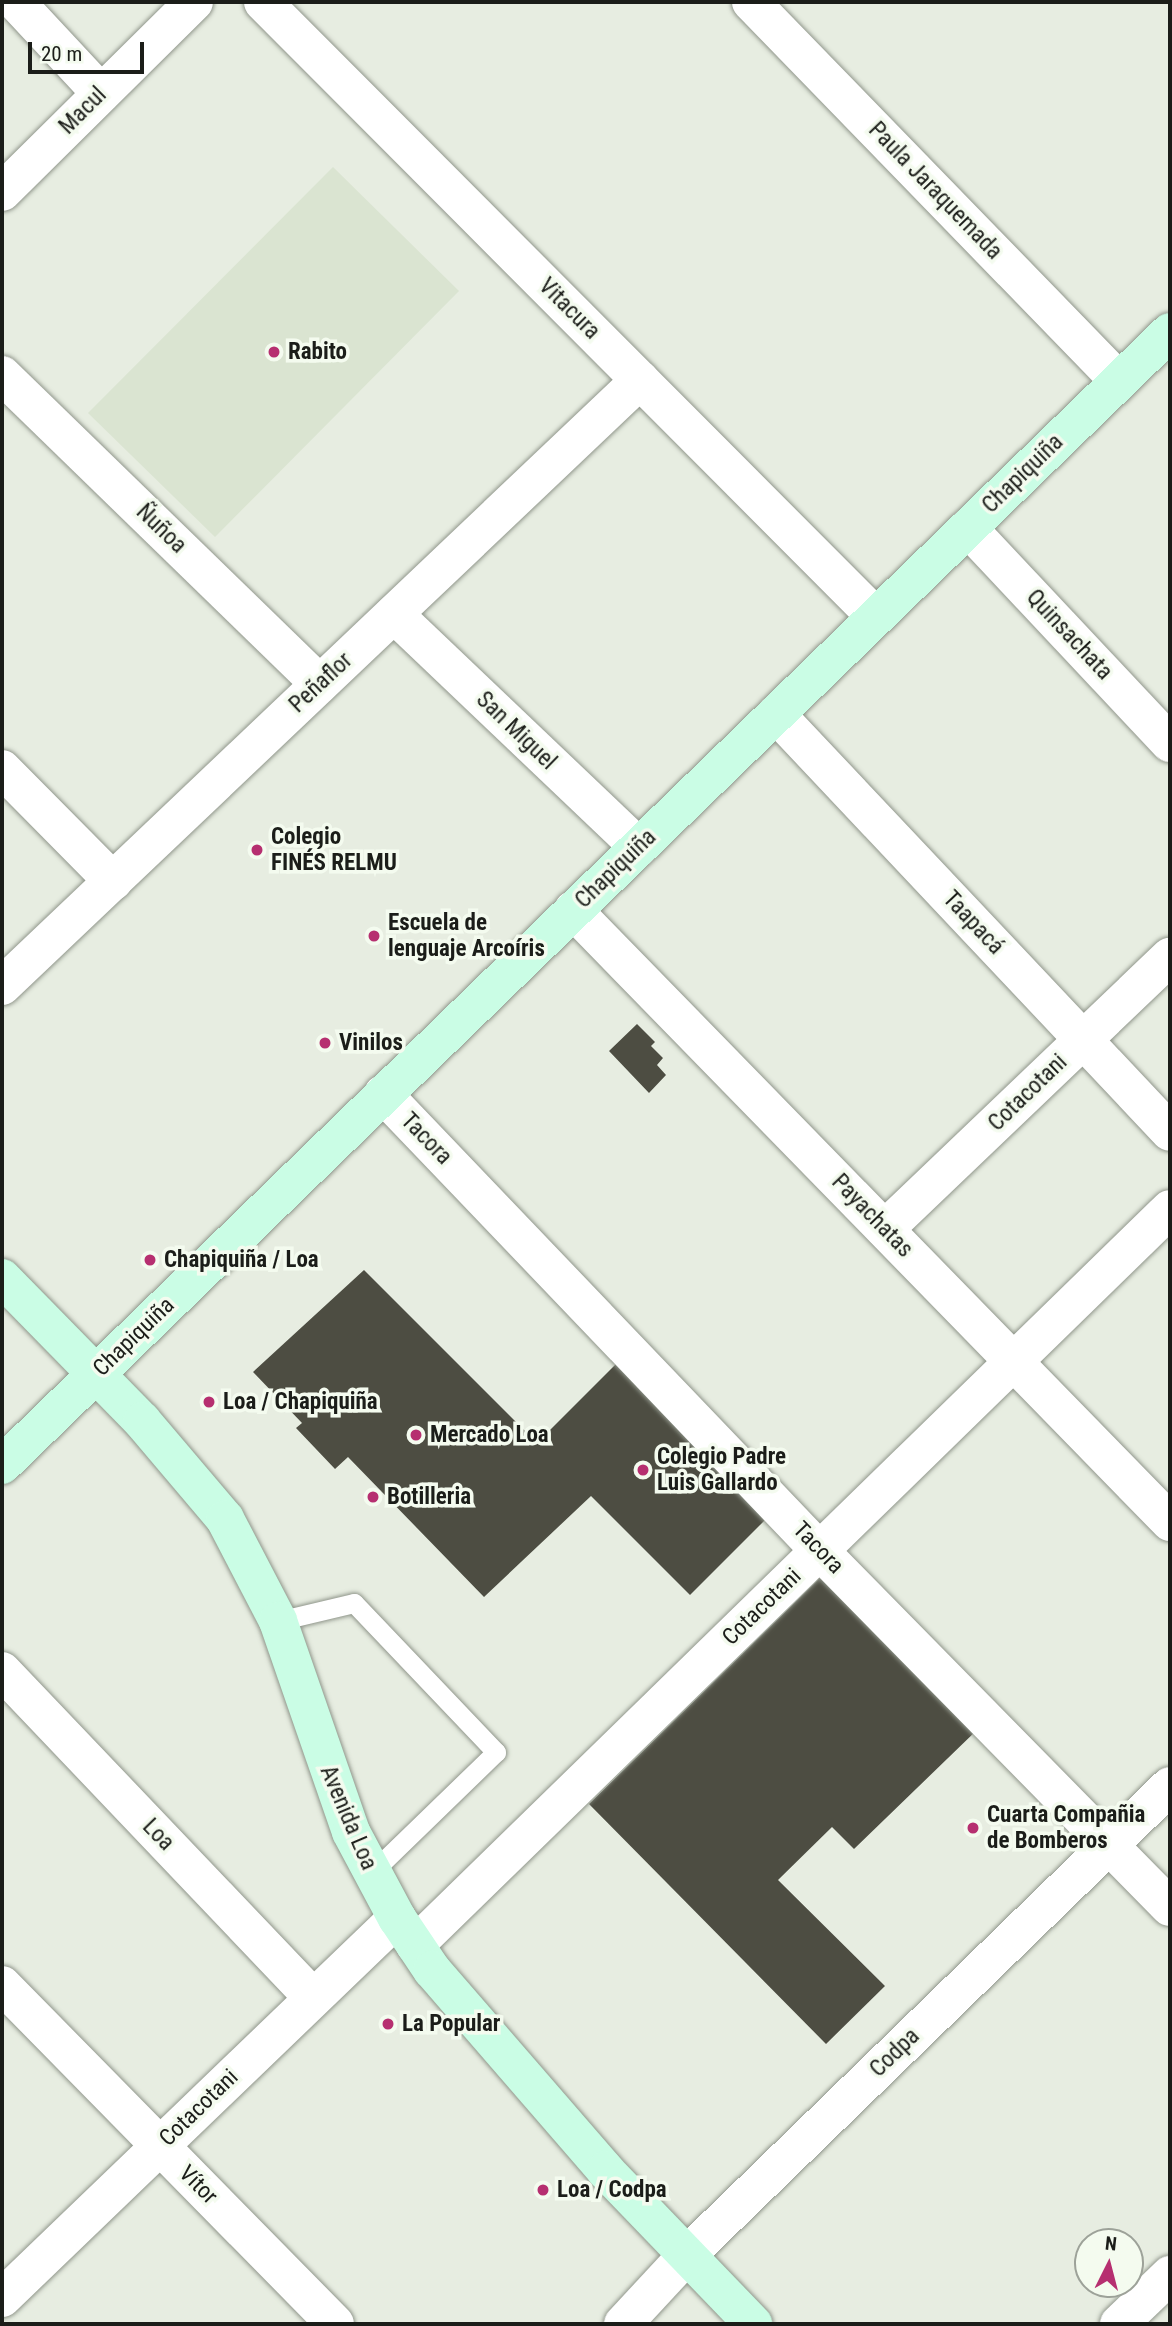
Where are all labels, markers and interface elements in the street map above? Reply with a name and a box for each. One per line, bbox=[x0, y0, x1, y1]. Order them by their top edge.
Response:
scale bar bbox=[32, 28, 147, 72]
text: 20 m bbox=[41, 42, 82, 66]
street label: Macul bbox=[54, 82, 112, 140]
street label: Paula Jaraquemada bbox=[862, 117, 1008, 265]
street label: Vitacura bbox=[533, 273, 605, 345]
place label: Rabito bbox=[288, 338, 347, 366]
marker: Rabito bbox=[266, 344, 282, 360]
street label: Chapiquiña bbox=[977, 429, 1069, 519]
street label: Ñuñoa bbox=[130, 499, 192, 559]
street label: Quinsachata bbox=[1020, 584, 1118, 686]
street label: Peñaflor bbox=[284, 647, 358, 719]
street label: San Miguel bbox=[470, 686, 562, 776]
place label: Colegio FINÉS RELMU bbox=[271, 823, 397, 877]
street label: Chapiquiña bbox=[570, 824, 662, 914]
marker: Colegio FINÉS RELMU bbox=[249, 842, 265, 858]
street label: Taapacá bbox=[937, 886, 1009, 960]
place label: Escuela de lenguaje Arcoíris bbox=[388, 909, 545, 963]
marker: Escuela de lenguaje Arcoíris bbox=[366, 928, 382, 944]
place label: Vinilos bbox=[339, 1029, 403, 1057]
marker: Vinilos bbox=[317, 1035, 333, 1051]
street label: Cotacotani bbox=[983, 1049, 1073, 1137]
street label: Tacora bbox=[395, 1107, 457, 1171]
street label: Payachatas bbox=[826, 1169, 918, 1263]
place label: Chapiquiña / Loa bbox=[164, 1246, 319, 1274]
marker: Chapiquiña / Loa bbox=[142, 1252, 158, 1268]
street label: Chapiquiña bbox=[88, 1292, 180, 1382]
place label: Loa / Chapiquiña bbox=[223, 1388, 378, 1416]
marker: Loa / Chapiquiña bbox=[201, 1394, 217, 1410]
place label: Mercado Loa bbox=[430, 1421, 549, 1449]
marker: Mercado Loa bbox=[408, 1427, 424, 1443]
place label: Colegio Padre Luis Gallardo bbox=[657, 1443, 786, 1497]
marker: Colegio Padre Luis Gallardo bbox=[635, 1462, 651, 1478]
place label: Botilleria bbox=[387, 1483, 471, 1511]
marker: Botilleria bbox=[365, 1489, 381, 1505]
street label: Tacora bbox=[787, 1516, 849, 1580]
street label: Cotacotani bbox=[717, 1563, 807, 1651]
street label: Avenida Loa bbox=[314, 1762, 382, 1874]
place label: Cuarta Compañia de Bomberos bbox=[987, 1801, 1145, 1855]
street label: Loa bbox=[136, 1813, 180, 1857]
marker: Cuarta Compañia de Bomberos bbox=[965, 1820, 981, 1836]
place label: La Popular bbox=[402, 2010, 500, 2038]
marker: La Popular bbox=[380, 2016, 396, 2032]
street label: Codpa bbox=[864, 2023, 926, 2083]
street label: Cotacotani bbox=[154, 2064, 244, 2152]
street label: Vítor bbox=[173, 2160, 223, 2210]
place label: Loa / Codpa bbox=[557, 2176, 667, 2204]
marker: Loa / Codpa bbox=[535, 2182, 551, 2198]
north arrow bbox=[1074, 2228, 1144, 2298]
text: N bbox=[1104, 2232, 1118, 2256]

